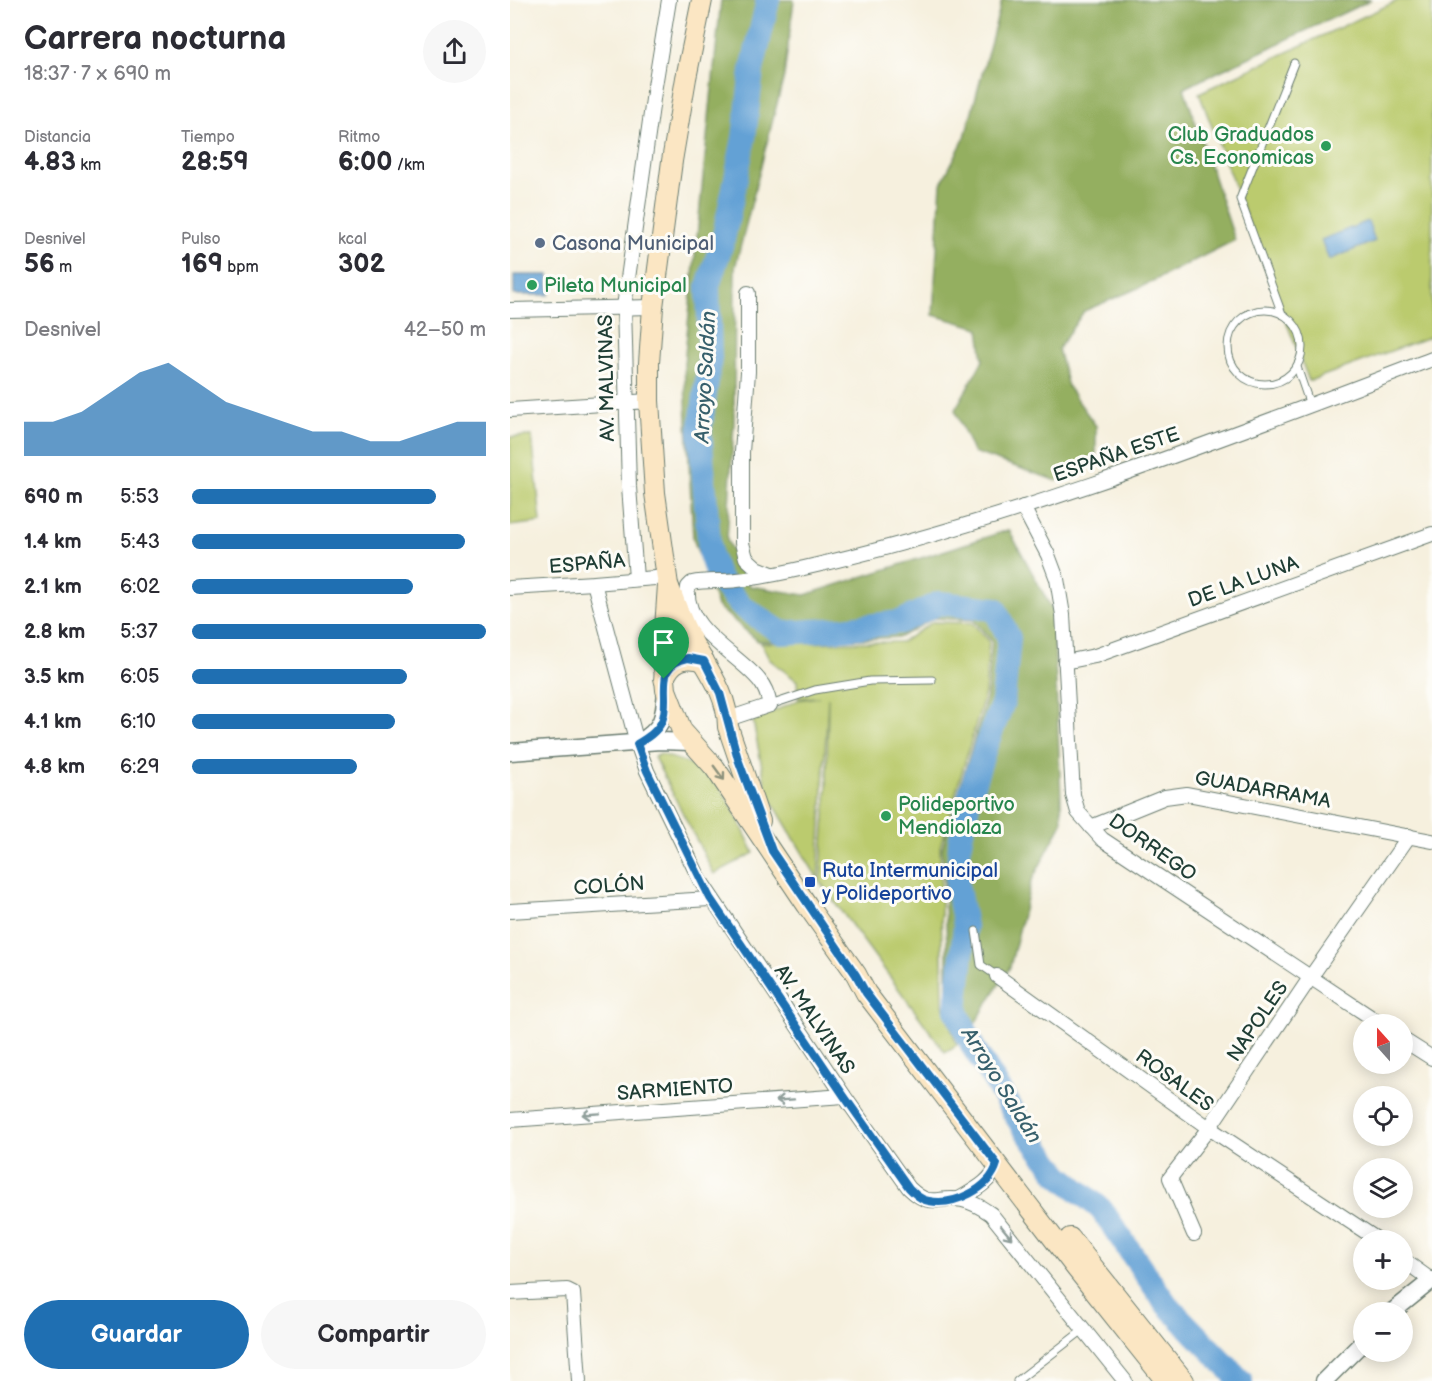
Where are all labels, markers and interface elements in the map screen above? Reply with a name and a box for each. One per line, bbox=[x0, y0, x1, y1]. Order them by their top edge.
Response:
text: Carrera nocturna bbox=[24, 19, 286, 59]
button: share bbox=[423, 20, 486, 83]
text: 18:37 · 7 × 690 m bbox=[24, 62, 171, 86]
place label: Club Graduados Cs. Economicas bbox=[1168, 123, 1314, 170]
text: Distancia bbox=[24, 128, 91, 147]
text: Tiempo bbox=[181, 128, 235, 147]
text: Ritmo bbox=[338, 128, 380, 147]
marker: Club Graduados Cs. Economicas bbox=[1319, 139, 1333, 153]
text: 4.83 bbox=[24, 147, 76, 178]
text: 28:59 bbox=[181, 147, 249, 178]
text: 6:00 bbox=[338, 147, 392, 178]
text: km bbox=[76, 156, 101, 175]
text: /km bbox=[392, 156, 425, 175]
text: Desnivel bbox=[24, 230, 86, 249]
text: Pulso bbox=[181, 230, 221, 249]
text: kcal bbox=[338, 230, 367, 249]
place label: Casona Municipal bbox=[552, 232, 714, 256]
marker: Casona Municipal bbox=[533, 236, 547, 250]
text: 56 bbox=[24, 249, 55, 280]
text: 169 bbox=[181, 249, 223, 280]
text: 302 bbox=[338, 249, 385, 280]
text: m bbox=[55, 258, 72, 277]
text: bpm bbox=[223, 258, 259, 277]
place label: Pileta Municipal bbox=[544, 274, 687, 298]
marker: Pileta Municipal bbox=[525, 278, 539, 292]
water label: Arroyo Saldán bbox=[690, 310, 721, 445]
street label: AV. MALVINAS bbox=[594, 314, 620, 442]
text: Desnivel bbox=[24, 318, 101, 342]
text: 42–50 m bbox=[404, 318, 486, 342]
street label: ESPAÑA ESTE bbox=[1050, 422, 1183, 488]
text: 690 m bbox=[24, 485, 83, 509]
text: 5:53 bbox=[120, 485, 159, 509]
text: 1.4 km bbox=[24, 530, 82, 554]
text: 5:43 bbox=[120, 530, 160, 554]
street label: ESPAÑA bbox=[548, 549, 627, 579]
street label: DE LA LUNA bbox=[1185, 551, 1303, 613]
text: 2.1 km bbox=[24, 575, 82, 599]
text: 6:02 bbox=[120, 575, 160, 599]
pin bbox=[638, 617, 689, 679]
text: 2.8 km bbox=[24, 620, 85, 644]
text: 5:37 bbox=[120, 620, 158, 644]
icon: arrive bbox=[647, 626, 680, 659]
text: 3.5 km bbox=[24, 665, 85, 689]
text: 6:05 bbox=[120, 665, 159, 689]
text: 4.1 km bbox=[24, 710, 82, 734]
text: 6:10 bbox=[120, 710, 156, 734]
text: 4.8 km bbox=[24, 755, 85, 779]
text: 6:29 bbox=[120, 755, 160, 779]
one-way arrow bbox=[712, 764, 725, 780]
street label: GUADARRAMA bbox=[1193, 766, 1333, 814]
place label: Polideportivo Mendiolaza bbox=[898, 793, 1015, 840]
marker: Polideportivo Mendiolaza bbox=[879, 809, 893, 823]
street label: DORREGO bbox=[1104, 809, 1201, 887]
place label: Ruta Intermunicipal y Polideportivo bbox=[821, 859, 998, 906]
street label: COLÓN bbox=[573, 871, 645, 900]
marker: Ruta Intermunicipal y Polideportivo bbox=[803, 875, 817, 889]
street label: AV. MALVINAS bbox=[769, 960, 860, 1079]
street label: NAPOLES bbox=[1222, 977, 1293, 1066]
north arrow bbox=[1353, 1014, 1413, 1074]
map controls bbox=[1353, 1014, 1413, 1362]
water label: Arroyo Saldán bbox=[955, 1022, 1047, 1148]
street label: ROSALES bbox=[1131, 1045, 1218, 1117]
street label: SARMIENTO bbox=[616, 1074, 734, 1106]
button: locate bbox=[1353, 1086, 1413, 1146]
one-way arrow bbox=[776, 1095, 796, 1106]
one-way arrow bbox=[581, 1109, 601, 1120]
button: layers bbox=[1353, 1158, 1413, 1218]
one-way arrow bbox=[999, 1224, 1012, 1240]
button: + bbox=[1353, 1230, 1413, 1290]
button: Guardar bbox=[24, 1300, 249, 1369]
button: Compartir bbox=[261, 1300, 486, 1369]
button: − bbox=[1353, 1302, 1413, 1362]

